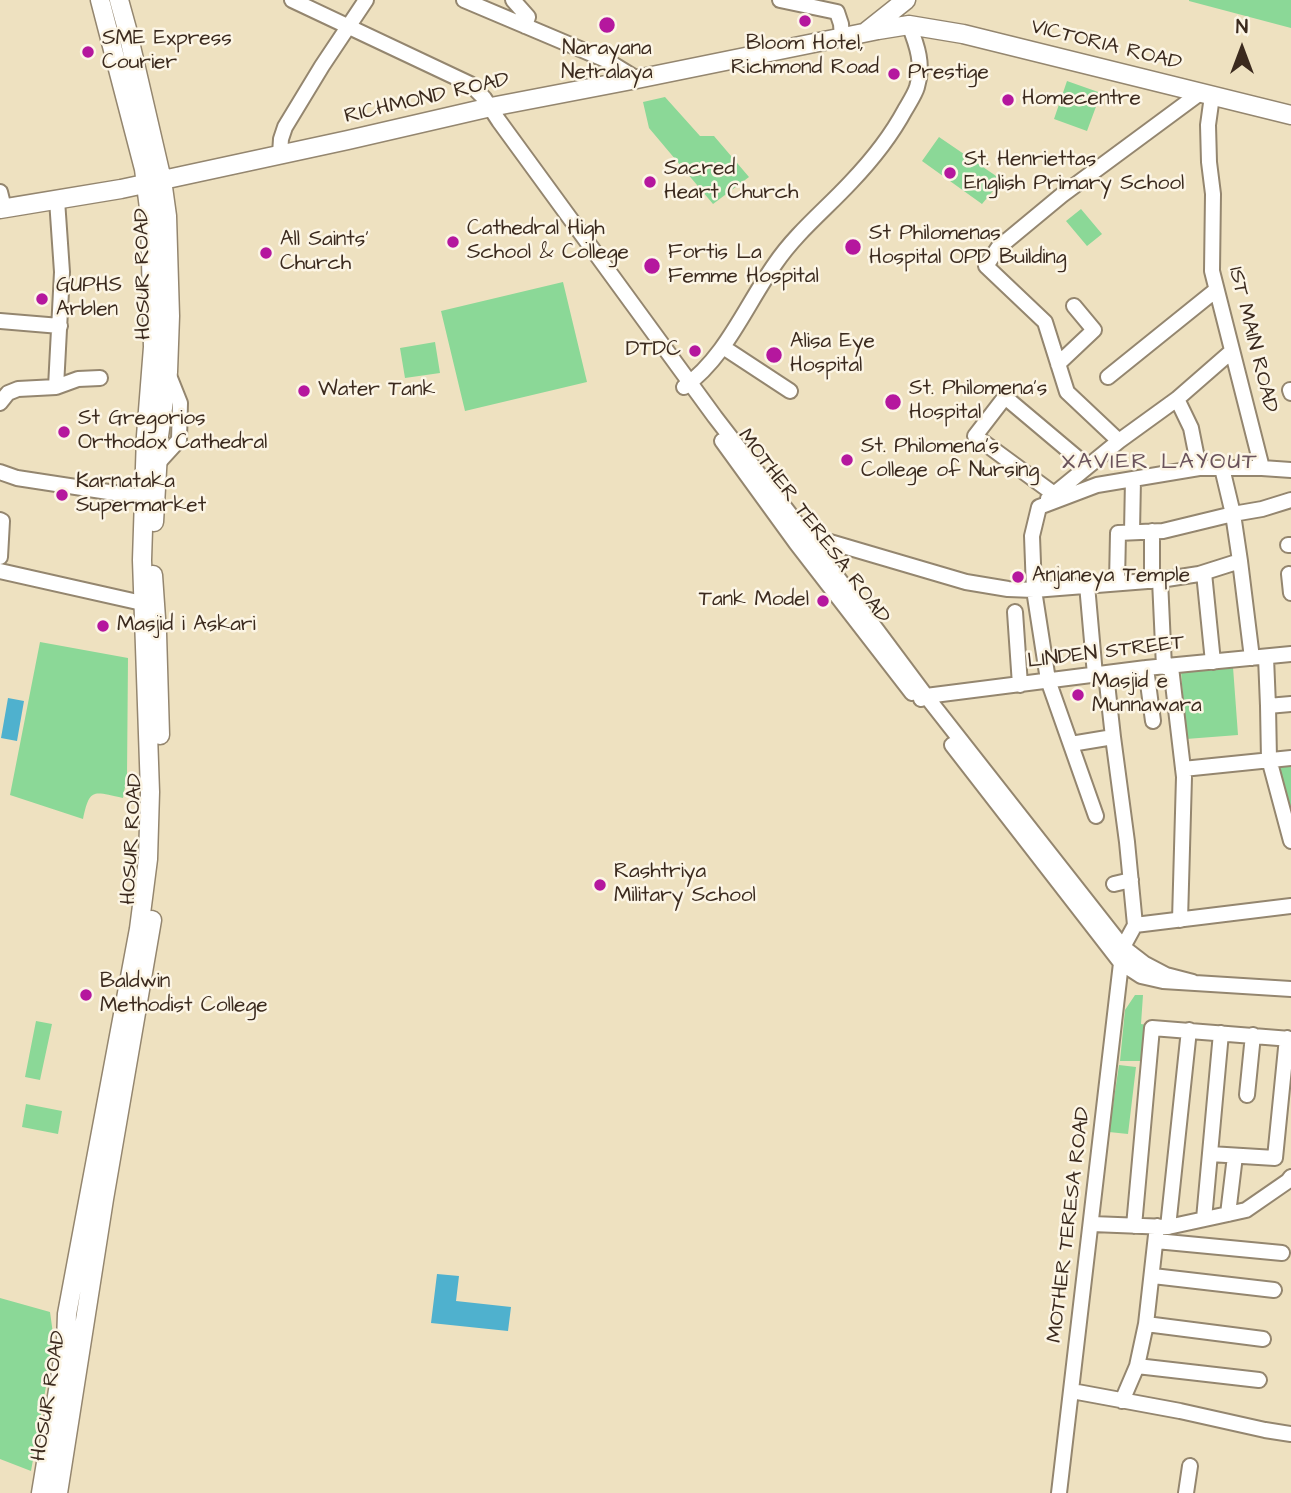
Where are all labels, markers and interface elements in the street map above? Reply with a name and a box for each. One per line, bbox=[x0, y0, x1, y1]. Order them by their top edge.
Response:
marker: Bloom Hotel, Richmond Road bbox=[797, 13, 813, 29]
north arrow bbox=[1207, 14, 1277, 84]
text: N bbox=[1236, 14, 1248, 41]
marker: Narayana Netralaya bbox=[597, 15, 617, 35]
street label: VICTORIA ROAD bbox=[1028, 15, 1184, 77]
place label: SME Express Courier bbox=[102, 27, 232, 77]
place label: Bloom Hotel, Richmond Road bbox=[731, 32, 879, 82]
place label: Narayana Netralaya bbox=[561, 37, 653, 87]
marker: SME Express Courier bbox=[80, 44, 96, 60]
place label: Prestige bbox=[908, 61, 989, 87]
marker: Prestige bbox=[886, 66, 902, 82]
street label: RICHMOND ROAD bbox=[342, 68, 512, 130]
place label: Homecentre bbox=[1022, 87, 1141, 113]
marker: Homecentre bbox=[1000, 92, 1016, 108]
place label: St. Henriettas English Primary School bbox=[964, 148, 1184, 198]
place label: Sacred Heart Church bbox=[664, 157, 798, 207]
marker: St. Henriettas English Primary School bbox=[942, 165, 958, 181]
marker: Sacred Heart Church bbox=[642, 174, 658, 190]
street label: HOSUR ROAD bbox=[130, 208, 158, 340]
place label: Cathedral High School & College bbox=[467, 217, 629, 267]
place label: St Philomenas Hospital OPD Building bbox=[869, 222, 1067, 272]
place label: All Saints' Church bbox=[280, 228, 369, 278]
marker: Cathedral High School & College bbox=[445, 234, 461, 250]
marker: St Philomenas Hospital OPD Building bbox=[843, 237, 863, 257]
place label: Fortis La Femme Hospital bbox=[668, 241, 819, 291]
marker: All Saints' Church bbox=[258, 245, 274, 261]
marker: Fortis La Femme Hospital bbox=[642, 256, 662, 276]
street label: 1ST MAIN ROAD bbox=[1222, 264, 1282, 416]
place label: GUPHS Arblen bbox=[56, 274, 122, 324]
marker: GUPHS Arblen bbox=[34, 291, 50, 307]
place label: Alisa Eye Hospital bbox=[790, 330, 875, 380]
place label: DTDC bbox=[626, 338, 681, 364]
marker: DTDC bbox=[687, 343, 703, 359]
marker: Alisa Eye Hospital bbox=[764, 345, 784, 365]
place label: St. Philomena's Hospital bbox=[909, 377, 1047, 427]
place label: Water Tank bbox=[318, 378, 435, 404]
marker: Water Tank bbox=[296, 383, 312, 399]
marker: St. Philomena's Hospital bbox=[883, 392, 903, 412]
place label: St Gregorios Orthodox Cathedral bbox=[78, 407, 267, 457]
marker: St Gregorios Orthodox Cathedral bbox=[56, 424, 72, 440]
street label: MOTHER TERESA ROAD bbox=[731, 425, 895, 629]
place label: St. Philomena's College of Nursing bbox=[861, 435, 1039, 485]
district label: XAVIER LAYOUT bbox=[1063, 449, 1257, 477]
marker: St. Philomena's College of Nursing bbox=[839, 452, 855, 468]
place label: Karnataka Supermarket bbox=[76, 470, 206, 520]
marker: Karnataka Supermarket bbox=[54, 487, 70, 503]
place label: Anjaneya Temple bbox=[1032, 564, 1190, 590]
marker: Anjaneya Temple bbox=[1010, 569, 1026, 585]
place label: Tank Model bbox=[699, 588, 809, 614]
marker: Tank Model bbox=[815, 593, 831, 609]
place label: Masjid i Askari bbox=[117, 613, 256, 639]
marker: Masjid i Askari bbox=[95, 618, 111, 634]
street label: LINDEN STREET bbox=[1026, 631, 1186, 675]
place label: Masjid e Munnawara bbox=[1092, 670, 1202, 720]
marker: Masjid e Munnawara bbox=[1070, 687, 1086, 703]
street label: HOSUR ROAD bbox=[117, 773, 149, 905]
place label: Rashtriya Military School bbox=[614, 860, 756, 910]
marker: Rashtriya Military School bbox=[592, 877, 608, 893]
place label: Baldwin Methodist College bbox=[100, 970, 268, 1020]
marker: Baldwin Methodist College bbox=[78, 987, 94, 1003]
street label: MOTHER TERESA ROAD bbox=[1043, 1106, 1097, 1344]
street label: HOSUR ROAD bbox=[27, 1329, 73, 1463]

